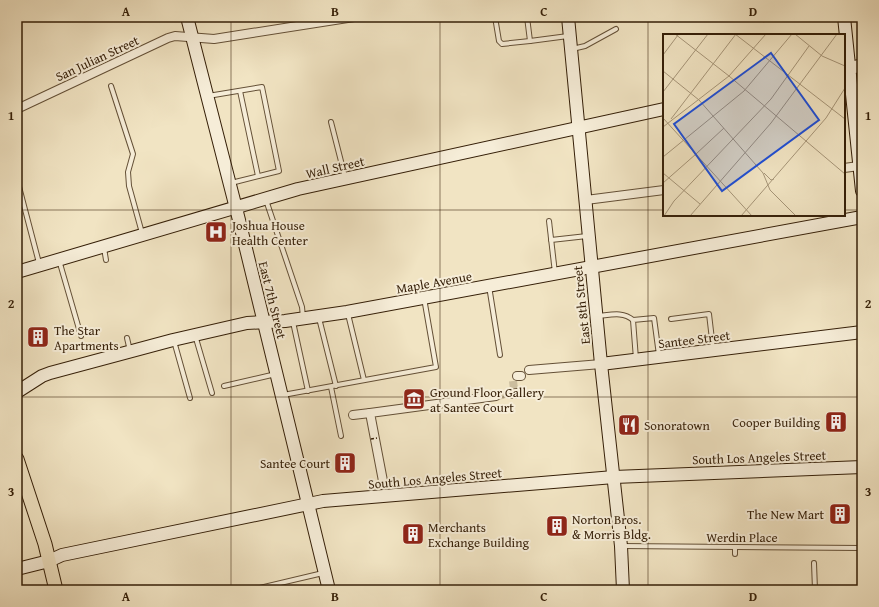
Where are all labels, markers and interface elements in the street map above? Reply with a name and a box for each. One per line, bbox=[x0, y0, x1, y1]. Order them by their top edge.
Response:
text: A bbox=[122, 2, 131, 21]
text: B bbox=[331, 2, 339, 21]
text: C bbox=[540, 2, 548, 21]
text: D bbox=[749, 2, 757, 21]
street label: San Julian Street bbox=[52, 31, 143, 86]
inset map bbox=[663, 34, 845, 216]
text: 1 bbox=[8, 106, 14, 125]
text: 1 bbox=[865, 106, 871, 125]
street label: Wall Street bbox=[304, 151, 367, 183]
place label: Joshua House Health Center bbox=[230, 216, 308, 250]
hospital icon: Joshua House Health Center bbox=[203, 219, 229, 245]
street label: East 7th Street bbox=[254, 259, 291, 341]
street label: East 8th Street bbox=[568, 264, 595, 345]
street label: Maple Avenue bbox=[395, 267, 473, 298]
text: 2 bbox=[8, 294, 15, 313]
text: 2 bbox=[865, 294, 872, 313]
place label: The Star Apartments bbox=[54, 321, 119, 355]
building icon: The Star Apartments bbox=[25, 324, 51, 350]
street label: Santee Street bbox=[657, 326, 732, 353]
place label: Ground Floor Gallery at Santee Court bbox=[430, 383, 545, 417]
museum icon: Ground Floor Gallery at Santee Court bbox=[401, 386, 427, 412]
building icon: Cooper Building bbox=[823, 409, 849, 435]
restaurant icon: Sonoratown bbox=[616, 412, 642, 438]
place label: Cooper Building bbox=[732, 413, 821, 432]
place label: Sonoratown bbox=[644, 416, 711, 435]
street label: South Los Angeles Street bbox=[692, 446, 827, 469]
building icon: Santee Court bbox=[332, 450, 358, 476]
place label: Santee Court bbox=[260, 454, 330, 473]
street label: South Los Angeles Street bbox=[367, 463, 503, 494]
text: 3 bbox=[8, 482, 14, 501]
text: 3 bbox=[865, 482, 871, 501]
building icon: The New Mart bbox=[827, 501, 853, 527]
place label: The New Mart bbox=[747, 505, 824, 524]
place label: Norton Bros. & Morris Bldg. bbox=[572, 510, 651, 544]
building icon: Norton Bros. & Morris Bldg. bbox=[544, 513, 570, 539]
place label: Merchants Exchange Building bbox=[428, 518, 530, 552]
building icon: Merchants Exchange Building bbox=[400, 521, 426, 547]
street label: Werdin Place bbox=[706, 528, 778, 547]
text: A bbox=[122, 587, 131, 606]
text: B bbox=[331, 587, 339, 606]
text: C bbox=[540, 587, 548, 606]
text: D bbox=[749, 587, 757, 606]

